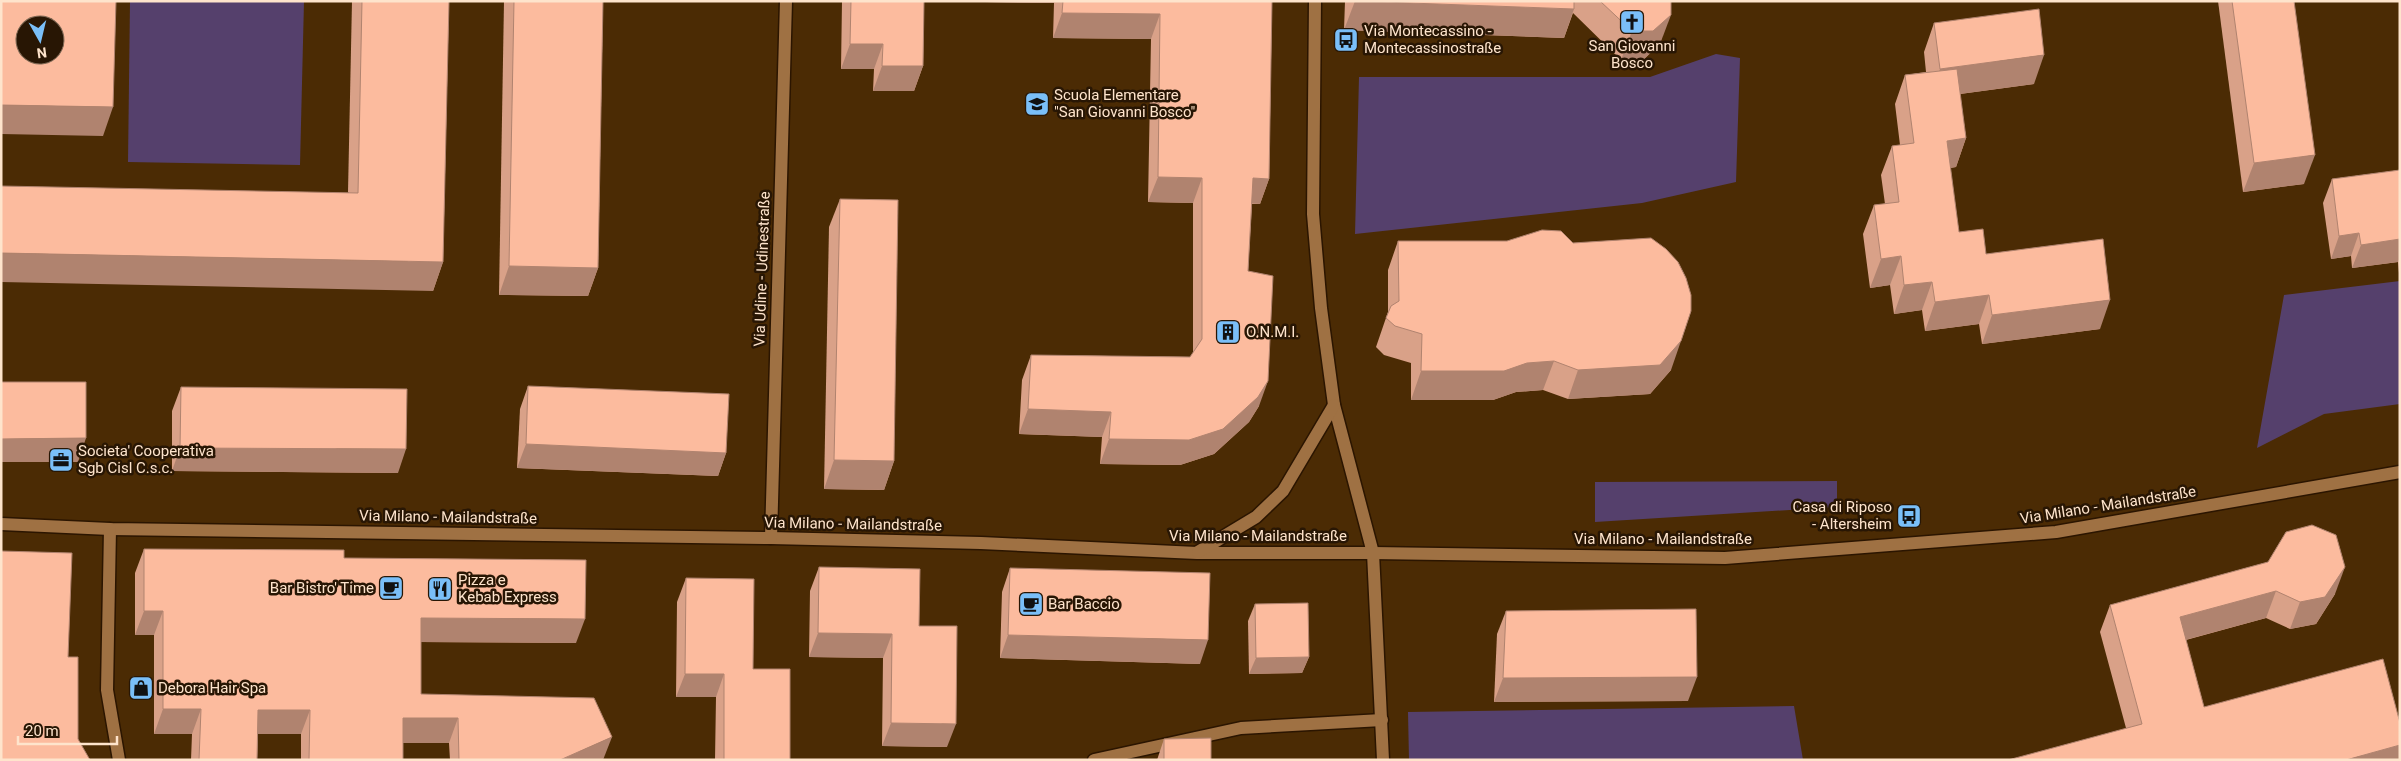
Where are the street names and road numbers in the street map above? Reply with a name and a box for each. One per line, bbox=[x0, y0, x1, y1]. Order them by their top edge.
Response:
street label: Via Udine - Udinestraße bbox=[750, 191, 774, 347]
street label: Via Milano - Mailandstraße bbox=[2019, 482, 2197, 528]
street label: Via Milano - Mailandstraße bbox=[359, 506, 537, 528]
street label: Via Milano - Mailandstraße bbox=[764, 513, 942, 535]
street label: Via Milano - Mailandstraße bbox=[1169, 527, 1347, 545]
street label: Via Milano - Mailandstraße bbox=[1574, 530, 1752, 548]

